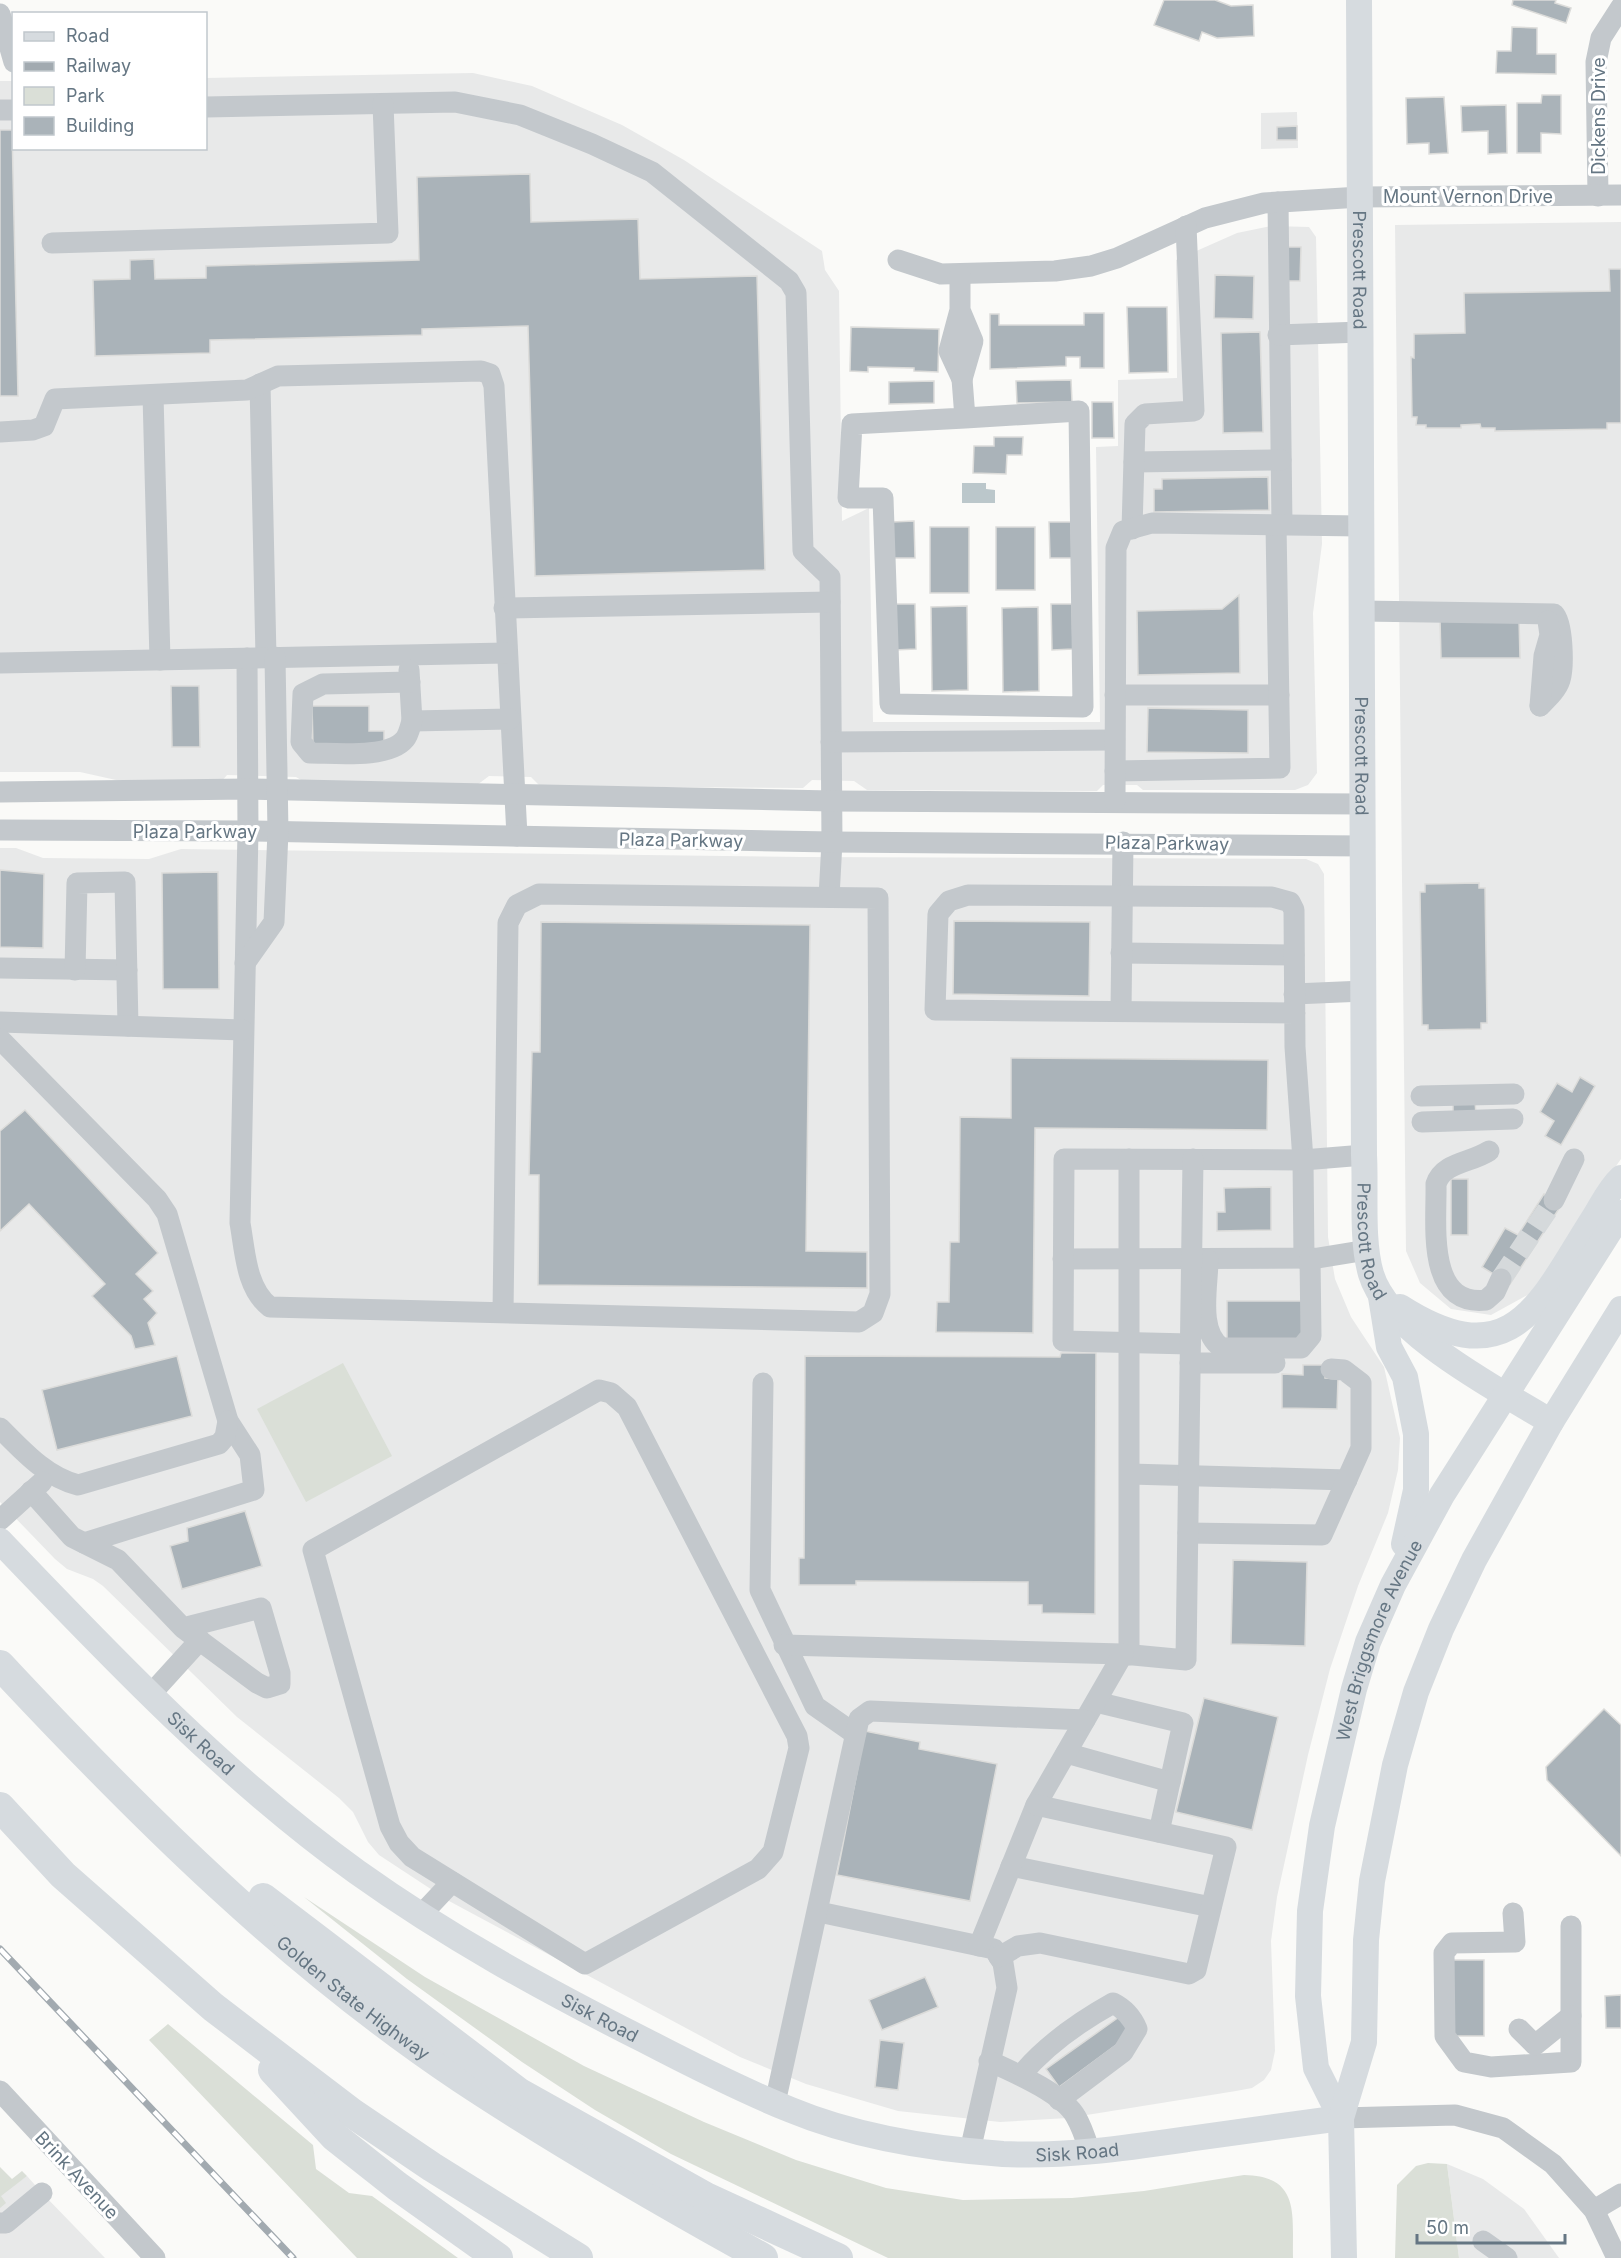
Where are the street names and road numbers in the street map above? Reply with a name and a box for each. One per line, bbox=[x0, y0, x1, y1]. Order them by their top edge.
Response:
street label: Dickens Drive bbox=[1588, 57, 1609, 175]
street label: Mount Vernon Drive bbox=[1383, 186, 1553, 207]
street label: Prescott Road bbox=[1349, 210, 1371, 330]
street label: Prescott Road bbox=[1352, 696, 1373, 816]
street label: Plaza Parkway bbox=[133, 821, 257, 842]
street label: Plaza Parkway bbox=[619, 828, 743, 852]
street label: Plaza Parkway bbox=[1105, 831, 1229, 855]
street label: Prescott Road bbox=[1354, 1182, 1392, 1304]
street label: West Briggsmore Avenue bbox=[1332, 1536, 1426, 1743]
street label: Sisk Road bbox=[163, 1707, 239, 1779]
street label: Golden State Highway bbox=[273, 1931, 434, 2064]
street label: Sisk Road bbox=[558, 1989, 642, 2046]
street label: Brink Avenue bbox=[31, 2127, 123, 2223]
street label: Sisk Road bbox=[1035, 2138, 1120, 2165]

